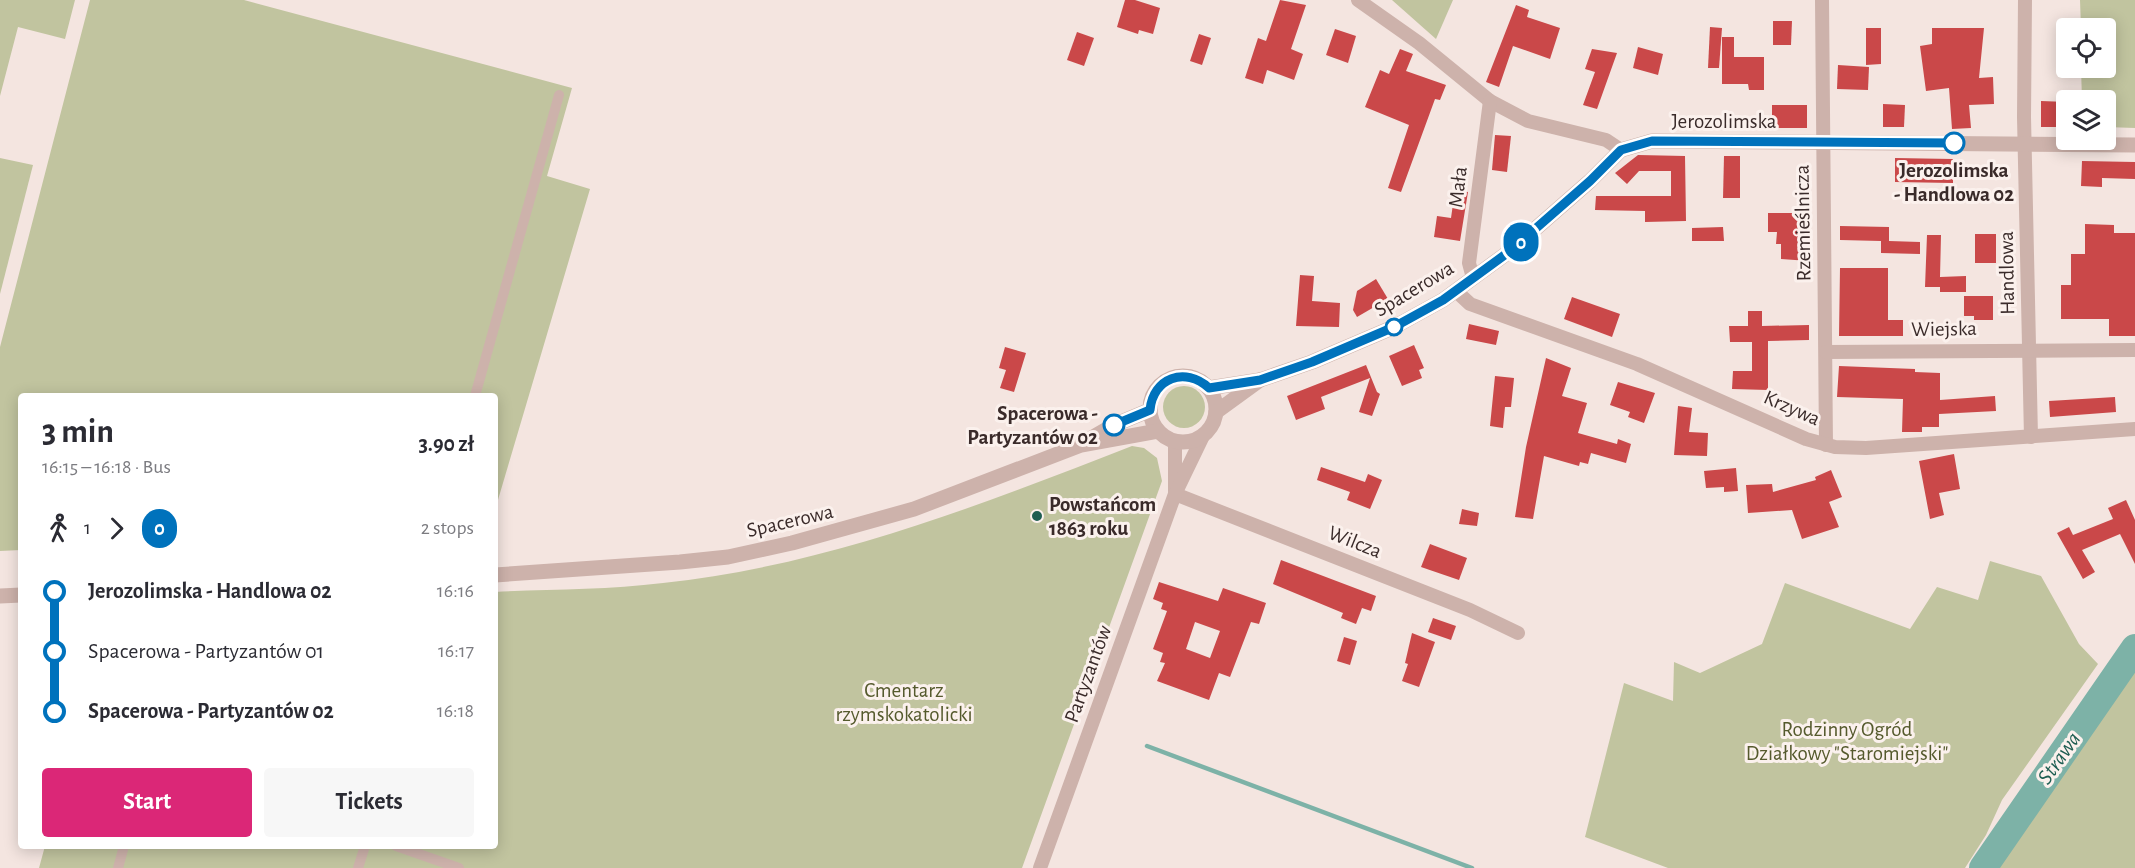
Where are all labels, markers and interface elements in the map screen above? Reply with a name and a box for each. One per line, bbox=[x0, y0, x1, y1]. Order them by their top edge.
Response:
map controls bbox=[2056, 18, 2116, 150]
button: locate bbox=[2056, 18, 2116, 78]
button: layers bbox=[2056, 90, 2116, 150]
street label: Jerozolimska bbox=[1672, 111, 1777, 132]
marker: Jerozolimska - Handlowa 02 bbox=[1943, 132, 1965, 154]
place label: Jerozolimska - Handlowa 02 bbox=[1894, 160, 2014, 205]
street label: Rzemieślnicza bbox=[1791, 164, 1815, 281]
street label: Mała bbox=[1445, 165, 1471, 209]
line badge: 0 bbox=[1502, 222, 1540, 262]
street label: Handlowa bbox=[1996, 231, 2018, 315]
text: 0 bbox=[1516, 232, 1526, 253]
street label: Spacerowa bbox=[1371, 257, 1458, 321]
unlabelled marker bbox=[1385, 318, 1403, 336]
street label: Wiejska bbox=[1911, 318, 1977, 340]
street label: Krzywa bbox=[1761, 386, 1824, 430]
place label: Spacerowa - Partyzantów 02 bbox=[967, 403, 1098, 448]
marker: Spacerowa - Partyzantów 02 bbox=[1103, 414, 1125, 436]
text: 3 min bbox=[42, 416, 114, 449]
text: 3.90 zł bbox=[418, 433, 474, 455]
text: 16:15 – 16:18 · Bus bbox=[42, 457, 171, 477]
place label: Powstańcom 1863 roku bbox=[1049, 494, 1156, 539]
street label: Spacerowa bbox=[745, 501, 836, 541]
marker: Powstańcom 1863 roku bbox=[1030, 509, 1044, 523]
icon: walk bbox=[42, 512, 75, 545]
icon: forward bbox=[100, 512, 133, 545]
text: 1 bbox=[84, 518, 91, 538]
text: 0 bbox=[154, 518, 165, 539]
text: 2 stops bbox=[421, 518, 474, 538]
street label: Wilcza bbox=[1325, 522, 1385, 562]
text: Jerozolimska - Handlowa 02 bbox=[88, 580, 332, 602]
text: 16:16 bbox=[437, 581, 474, 601]
street label: Partyzantów bbox=[1061, 623, 1115, 725]
text: Spacerowa - Partyzantów 01 bbox=[88, 640, 324, 662]
text: 16:17 bbox=[438, 641, 474, 661]
park label: Cmentarz rzymskokatolicki bbox=[835, 680, 973, 725]
text: Spacerowa - Partyzantów 02 bbox=[88, 700, 334, 722]
text: 16:18 bbox=[437, 701, 474, 721]
park label: Rodzinny Ogród Działkowy "Staromiejski" bbox=[1746, 719, 1948, 764]
water label: Strawa bbox=[2033, 728, 2085, 788]
button: Start bbox=[42, 768, 252, 837]
button: Tickets bbox=[264, 768, 474, 837]

